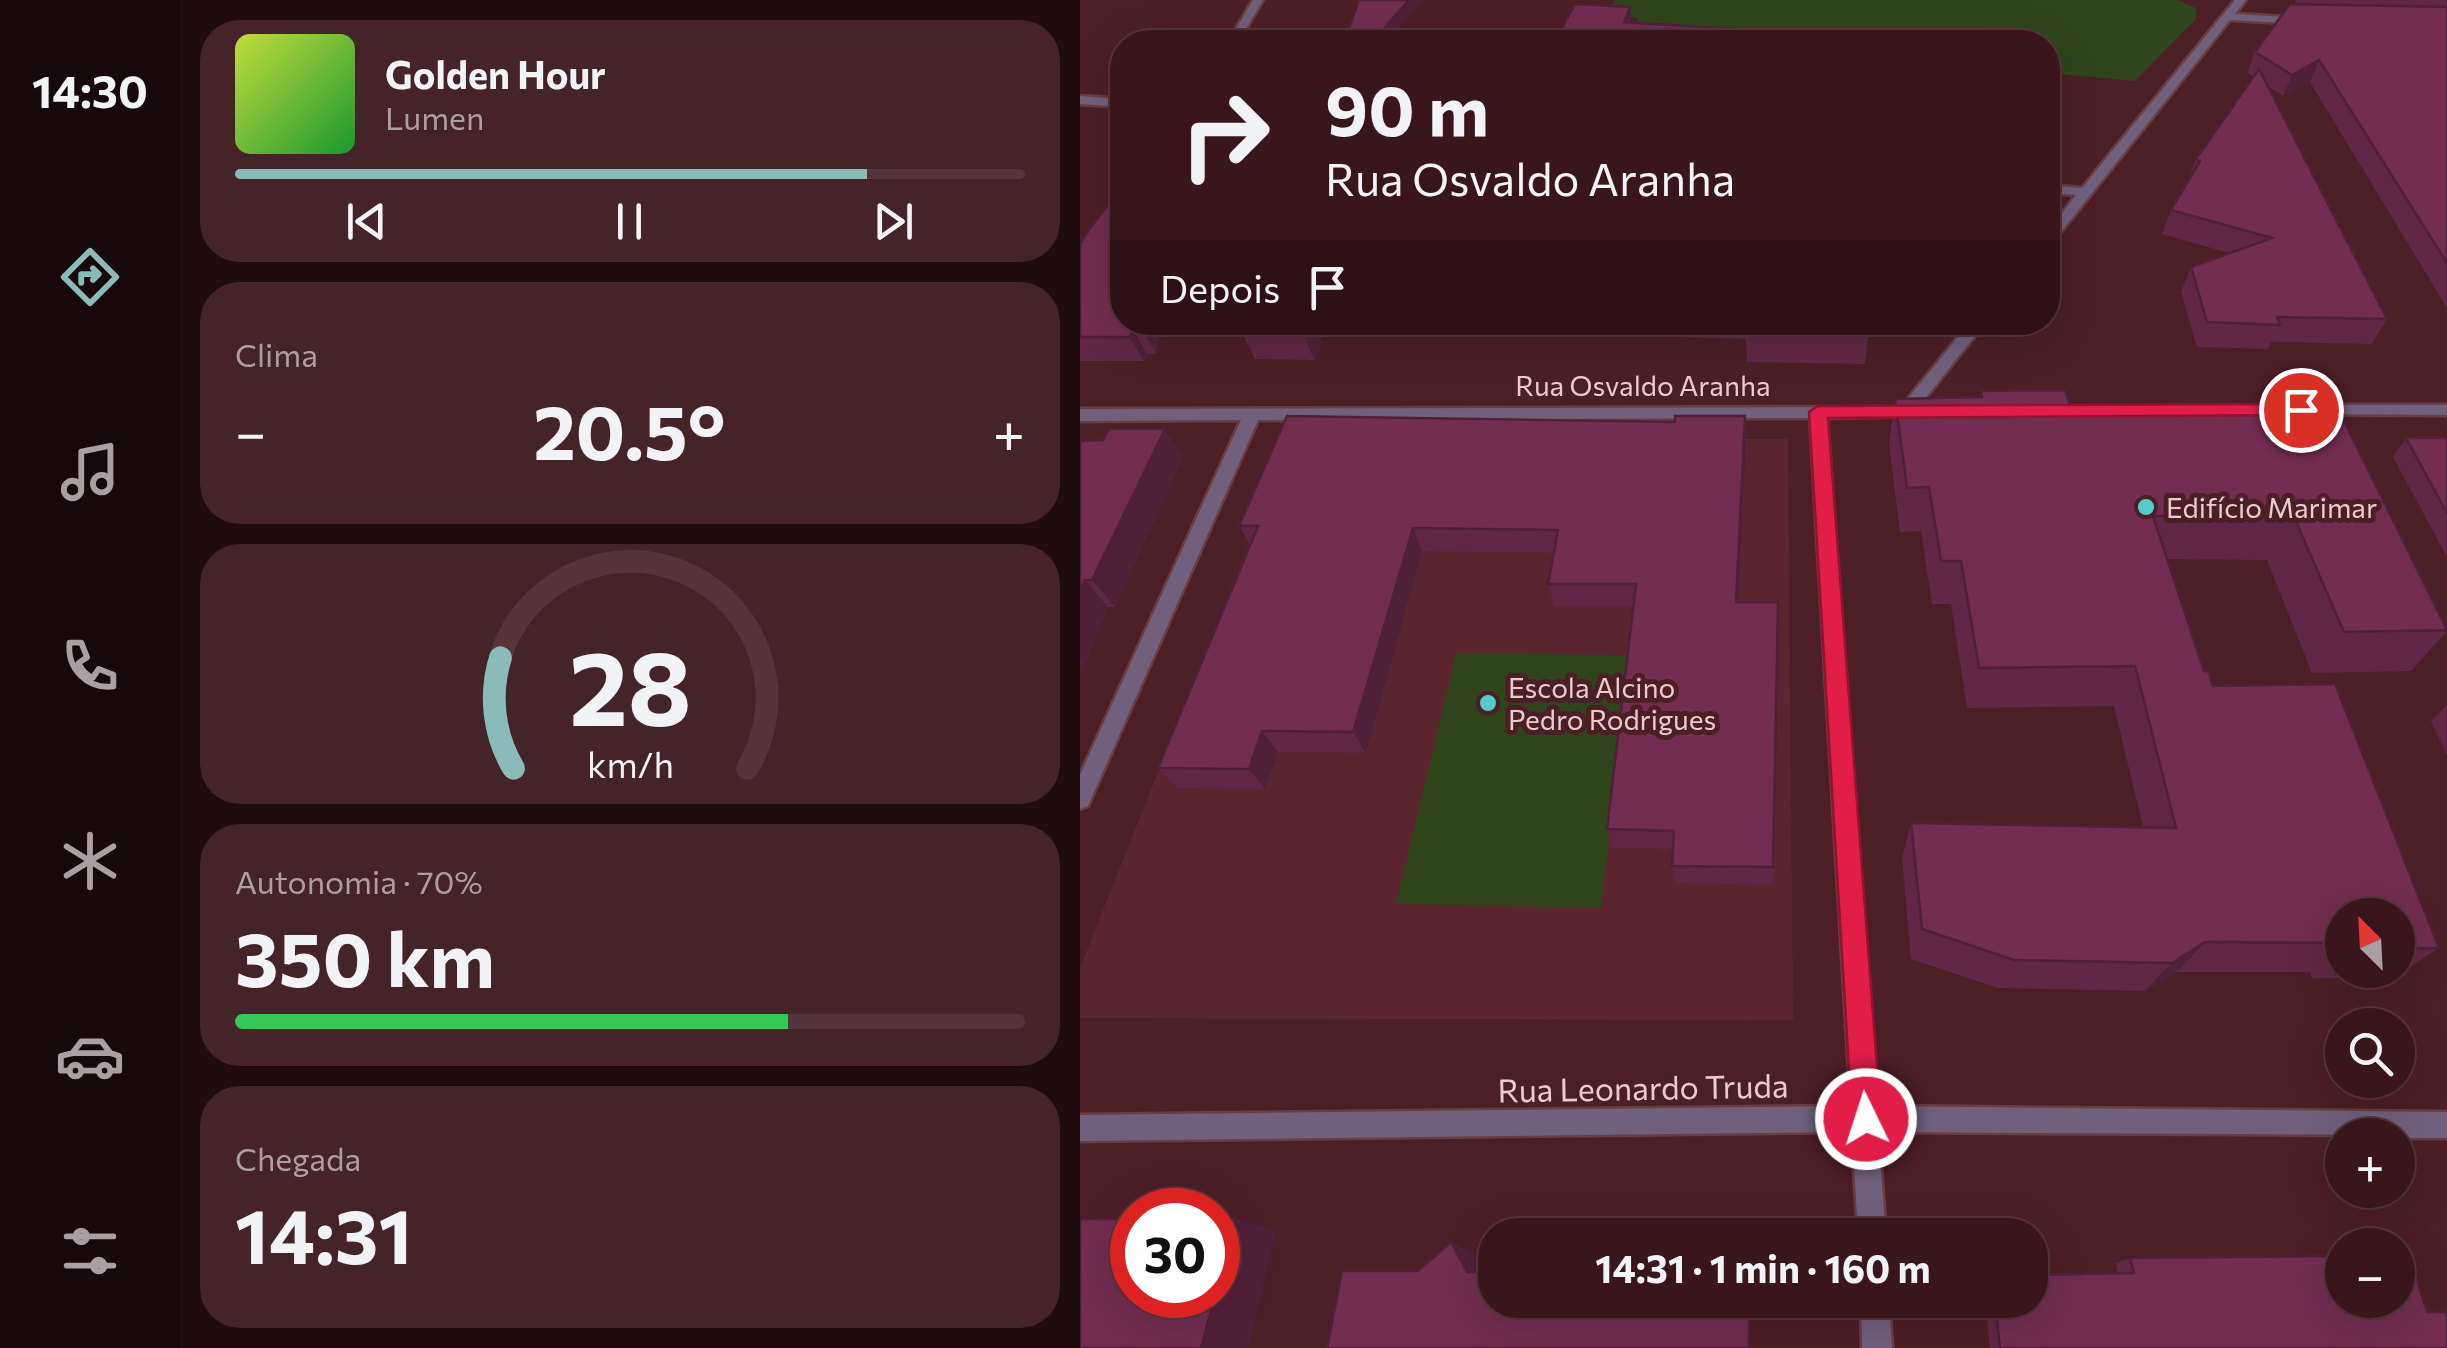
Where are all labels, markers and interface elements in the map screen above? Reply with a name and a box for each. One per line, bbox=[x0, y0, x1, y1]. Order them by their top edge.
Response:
text: Golden Hour bbox=[385, 50, 606, 97]
text: 14:30 bbox=[32, 62, 148, 117]
text: 90 m bbox=[1325, 65, 1489, 150]
icon: right bbox=[1160, 70, 1290, 200]
text: Lumen bbox=[385, 97, 484, 137]
text: Rua Osvaldo Aranha bbox=[1325, 150, 1735, 205]
icon: previous bbox=[339, 194, 394, 249]
icon: pause bbox=[602, 194, 657, 249]
icon: next bbox=[866, 194, 921, 249]
icon: directions bbox=[55, 242, 125, 312]
icon: arrive bbox=[1300, 260, 1355, 315]
text: Depois bbox=[1160, 264, 1280, 311]
text: Clima bbox=[235, 334, 318, 374]
street label: Rua Osvaldo Aranha bbox=[1515, 368, 1771, 402]
pin bbox=[2259, 368, 2344, 453]
icon: arrive bbox=[2274, 383, 2329, 438]
text: 20.5° bbox=[533, 384, 726, 475]
text: − bbox=[235, 397, 266, 464]
text: + bbox=[993, 397, 1025, 464]
icon: music bbox=[55, 437, 125, 507]
place label: Edifício Marimar bbox=[2166, 490, 2377, 524]
marker: Edifício Marimar bbox=[2135, 496, 2157, 518]
text: 28 bbox=[569, 620, 691, 747]
icon: phone bbox=[55, 631, 125, 701]
place label: Escola Alcino Pedro Rodrigues bbox=[1508, 670, 1716, 736]
marker: Escola Alcino Pedro Rodrigues bbox=[1477, 692, 1499, 714]
text: km/h bbox=[587, 742, 673, 785]
icon: climate bbox=[55, 826, 125, 896]
text: Autonomia · 70% bbox=[235, 861, 483, 901]
north arrow bbox=[2325, 898, 2415, 988]
map controls bbox=[2325, 898, 2415, 1318]
text: 350 km bbox=[235, 911, 495, 1002]
button: search bbox=[2325, 1008, 2415, 1098]
icon: car bbox=[55, 1021, 125, 1091]
street label: Rua Leonardo Truda bbox=[1497, 1064, 1789, 1110]
position arrow bbox=[1814, 1067, 1918, 1171]
button: + bbox=[2325, 1118, 2415, 1208]
text: Chegada bbox=[235, 1138, 361, 1178]
text: 14:31 bbox=[235, 1188, 412, 1279]
speed limit sign: 30 bbox=[1110, 1188, 1240, 1318]
icon: filters bbox=[55, 1216, 125, 1286]
button: − bbox=[2325, 1228, 2415, 1318]
text: 14:31 · 1 min · 160 m bbox=[1595, 1244, 1931, 1291]

